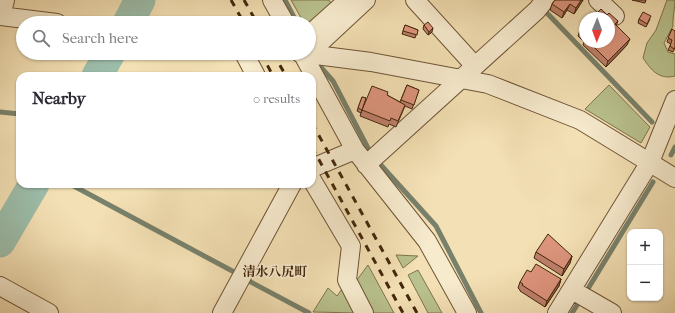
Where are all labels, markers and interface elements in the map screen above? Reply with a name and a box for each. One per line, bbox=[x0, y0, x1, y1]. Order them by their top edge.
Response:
north arrow bbox=[579, 12, 615, 48]
search box bbox=[16, 16, 316, 60]
icon: search bbox=[30, 27, 52, 49]
text: Search here bbox=[62, 29, 138, 47]
text: Nearby bbox=[32, 88, 86, 108]
text: 0 results bbox=[253, 91, 300, 106]
map controls bbox=[627, 229, 663, 301]
button: + bbox=[627, 229, 663, 265]
district label: 清水八尻町 bbox=[242, 264, 308, 279]
button: − bbox=[627, 265, 663, 301]

